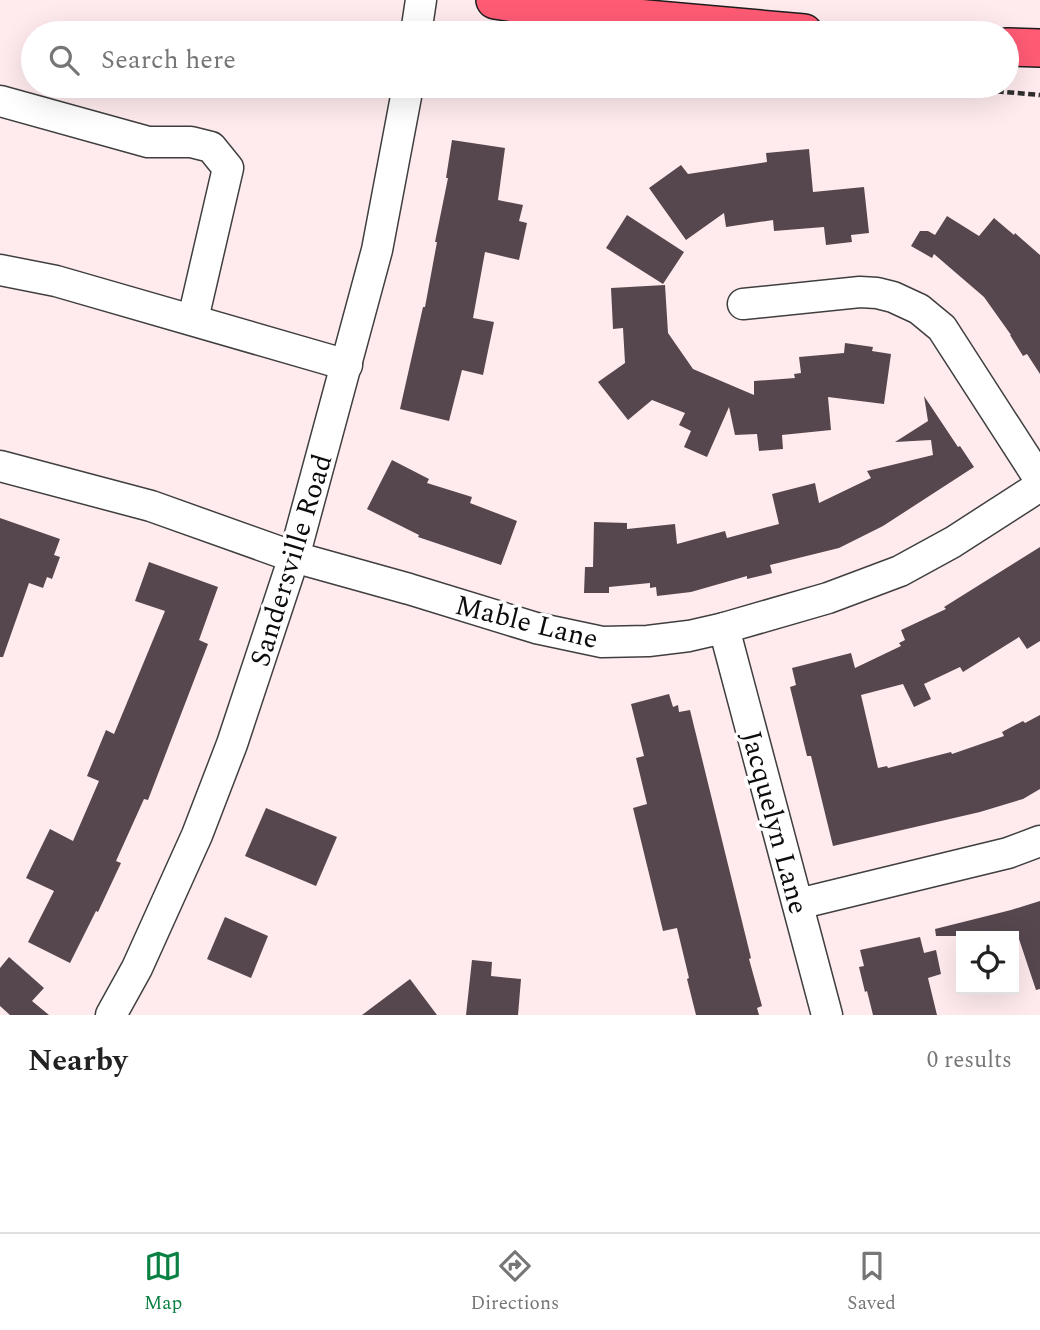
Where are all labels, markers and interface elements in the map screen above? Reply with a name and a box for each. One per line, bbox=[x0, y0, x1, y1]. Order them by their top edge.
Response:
search box bbox=[21, 21, 1019, 98]
text: Search here bbox=[101, 40, 236, 80]
icon: search bbox=[45, 41, 83, 79]
street label: Sandersville Road bbox=[239, 449, 344, 672]
street label: Mable Lane bbox=[451, 584, 603, 661]
street label: Jacquelyn Lane bbox=[729, 726, 820, 919]
map controls bbox=[956, 931, 1019, 994]
button: locate bbox=[956, 931, 1019, 994]
text: Nearby bbox=[28, 1038, 127, 1084]
text: 0 results bbox=[927, 1043, 1012, 1078]
tab: Map bbox=[144, 1247, 182, 1318]
tab: Directions bbox=[470, 1247, 559, 1318]
tab: Saved bbox=[847, 1247, 896, 1318]

